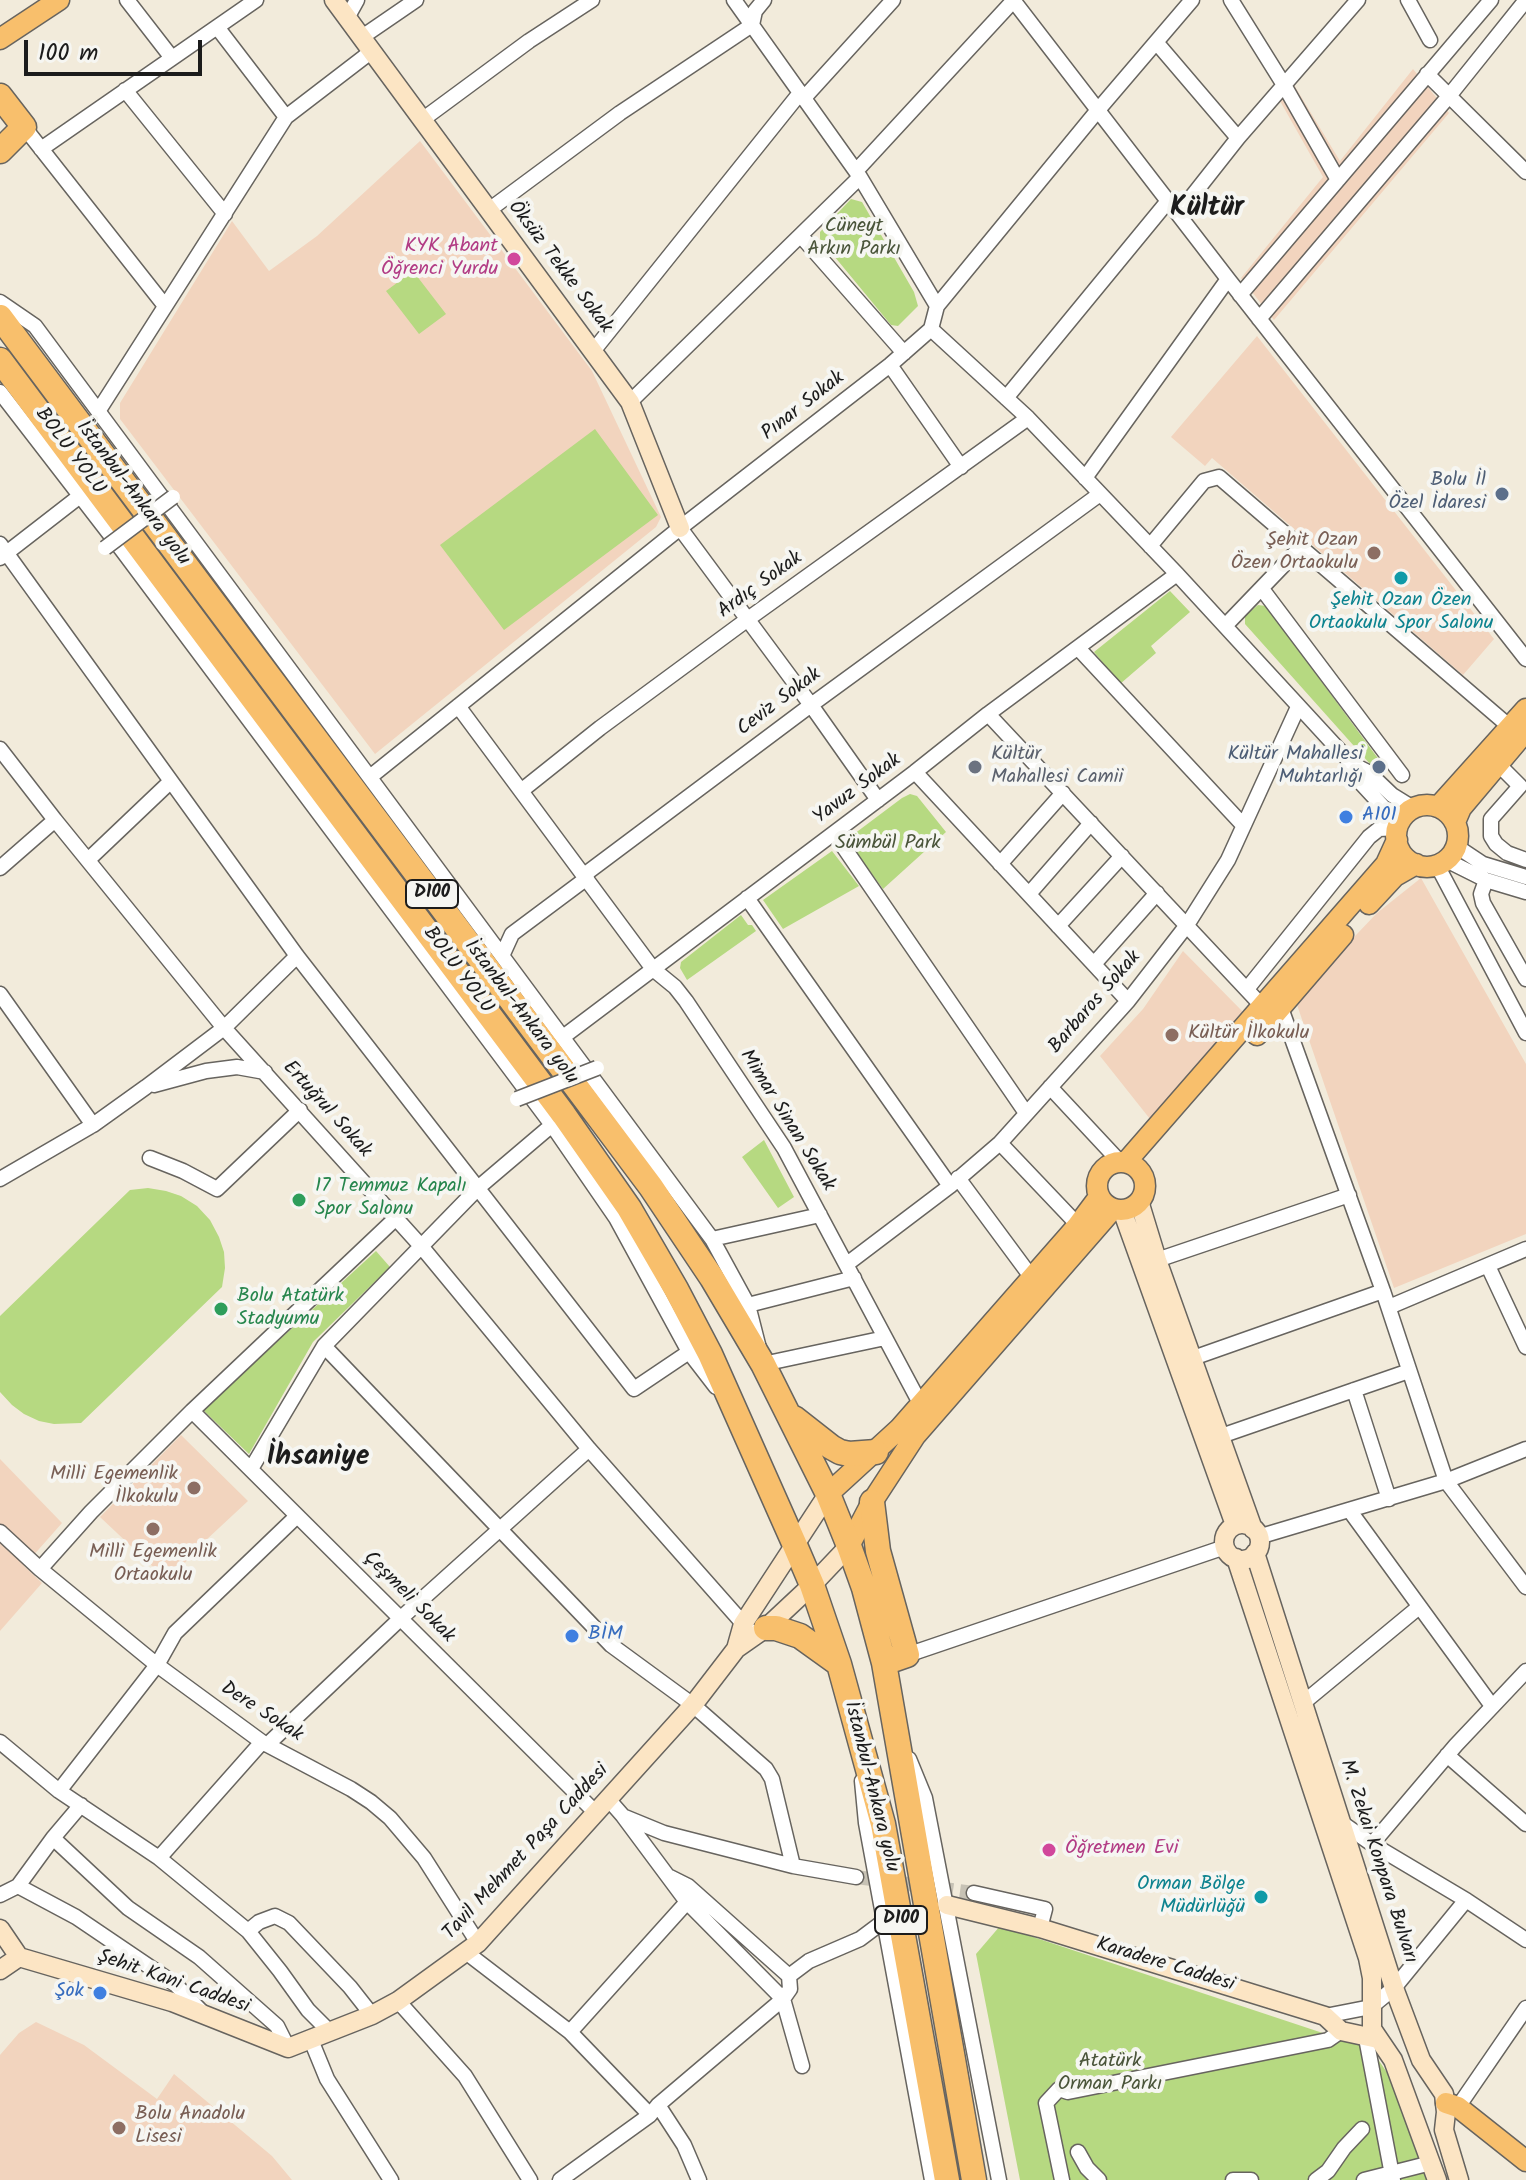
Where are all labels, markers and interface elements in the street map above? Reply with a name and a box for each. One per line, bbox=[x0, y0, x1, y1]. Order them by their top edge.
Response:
scale bar bbox=[28, 24, 206, 74]
text: 100 m bbox=[38, 34, 98, 73]
district label: Kültür bbox=[1170, 193, 1244, 227]
street label: Öksüz Tekke Sokak bbox=[501, 197, 617, 339]
park label: Cüneyt Arkın Parkı bbox=[807, 216, 901, 263]
place label: KYK Abant Öğrenci Yurdu bbox=[381, 236, 498, 283]
marker: KYK Abant Öğrenci Yurdu bbox=[505, 250, 523, 268]
street label: Pınar Sokak bbox=[758, 367, 850, 447]
street label: BOLU YOLU bbox=[29, 404, 109, 500]
street label: İstanbul-Ankara yolu bbox=[70, 417, 194, 571]
place label: Bolu İl Özel İdaresi bbox=[1389, 470, 1486, 517]
marker: Bolu İl Özel İdaresi bbox=[1493, 485, 1511, 503]
place label: Şehit Ozan Özen Ortaokulu bbox=[1231, 530, 1358, 577]
marker: Şehit Ozan Özen Ortaokulu bbox=[1365, 544, 1383, 562]
street label: Ardıç Sokak bbox=[714, 547, 808, 625]
marker: Şehit Ozan Özen Ortaokulu Spor Salonu bbox=[1392, 569, 1410, 587]
place label: Şehit Ozan Özen Ortaokulu Spor Salonu bbox=[1309, 590, 1493, 637]
street label: Ceviz Sokak bbox=[733, 664, 827, 742]
place label: Kültür Mahallesi Camii bbox=[991, 744, 1123, 791]
place label: Kültür Mahallesi Muhtarlığı bbox=[1227, 744, 1363, 791]
street label: Yavuz Sokak bbox=[809, 749, 907, 831]
marker: Kültür Mahallesi Camii bbox=[966, 758, 984, 776]
marker: Kültür Mahallesi Muhtarlığı bbox=[1370, 758, 1388, 776]
place label: A101 bbox=[1362, 805, 1397, 829]
marker: A101 bbox=[1337, 808, 1355, 826]
park label: Sümbül Park bbox=[835, 833, 941, 857]
road number: D100 bbox=[406, 880, 458, 908]
street label: BOLU YOLU bbox=[417, 923, 497, 1019]
street label: İstanbul-Ankara yolu bbox=[458, 936, 582, 1090]
street label: Barbaros Sokak bbox=[1045, 947, 1147, 1059]
place label: Kültür İlkokulu bbox=[1188, 1023, 1309, 1047]
marker: Kültür İlkokulu bbox=[1163, 1026, 1181, 1044]
street label: Mimar Sinan Sokak bbox=[733, 1046, 839, 1196]
street label: Ertuğrul Sokak bbox=[276, 1057, 376, 1163]
place label: 17 Temmuz Kapalı Spor Salonu bbox=[315, 1176, 467, 1223]
marker: 17 Temmuz Kapalı Spor Salonu bbox=[290, 1191, 308, 1209]
place label: Bolu Atatürk Stadyumu bbox=[237, 1286, 344, 1333]
marker: Bolu Atatürk Stadyumu bbox=[212, 1300, 230, 1318]
district label: İhsaniye bbox=[267, 1442, 369, 1476]
place label: Milli Egemenlik İlkokulu bbox=[50, 1464, 178, 1511]
marker: Milli Egemenlik İlkokulu bbox=[185, 1479, 203, 1497]
marker: Milli Egemenlik Ortaokulu bbox=[144, 1520, 162, 1538]
place label: Milli Egemenlik Ortaokulu bbox=[89, 1542, 217, 1589]
street label: Çeşmeli Sokak bbox=[357, 1547, 459, 1649]
place label: BİM bbox=[588, 1624, 623, 1648]
marker: BİM bbox=[563, 1627, 581, 1645]
street label: Dere Sokak bbox=[215, 1678, 307, 1748]
street label: İstanbul-Ankara yolu bbox=[837, 1699, 903, 1875]
street label: M. Zekai Konpara Bulvarı bbox=[1333, 1757, 1421, 1967]
street label: Tavil Mehmet Paşa Caddesi bbox=[439, 1760, 615, 1946]
place label: Öğretmen Evi bbox=[1065, 1838, 1179, 1862]
marker: Öğretmen Evi bbox=[1040, 1841, 1058, 1859]
place label: Orman Bölge Müdürlüğü bbox=[1137, 1874, 1245, 1921]
marker: Orman Bölge Müdürlüğü bbox=[1252, 1888, 1270, 1906]
road number: D100 bbox=[875, 1906, 927, 1934]
street label: Karadere Caddesi bbox=[1093, 1934, 1237, 1998]
street label: Şehit Kani Caddesi bbox=[94, 1946, 252, 2020]
place label: Şok bbox=[55, 1981, 84, 2005]
marker: Şok bbox=[91, 1984, 109, 2002]
park label: Atatürk Orman Parkı bbox=[1058, 2051, 1162, 2098]
place label: Bolu Anadolu Lisesi bbox=[135, 2104, 245, 2151]
marker: Bolu Anadolu Lisesi bbox=[110, 2119, 128, 2137]

